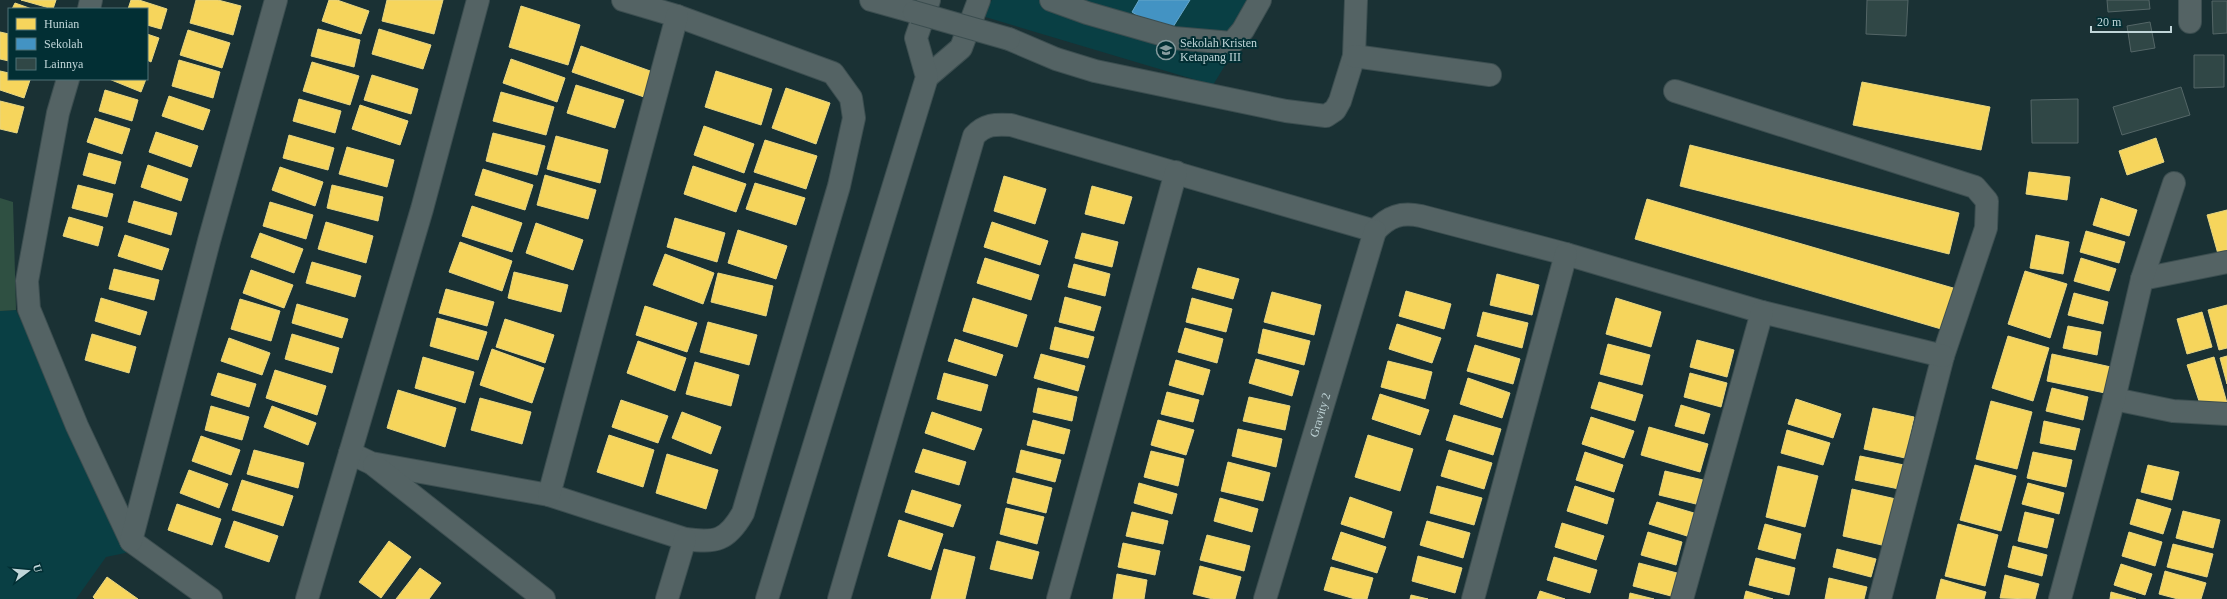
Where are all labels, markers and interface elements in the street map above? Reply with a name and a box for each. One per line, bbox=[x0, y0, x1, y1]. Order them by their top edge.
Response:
legend bbox=[8, 8, 148, 80]
scale bar bbox=[2091, 8, 2171, 34]
text: 20 m bbox=[2097, 15, 2122, 29]
text: Hunian bbox=[44, 17, 79, 31]
place label: Sekolah Kristen Ketapang III bbox=[1180, 36, 1257, 64]
text: Sekolah bbox=[44, 37, 83, 51]
school or university icon: Sekolah Kristen Ketapang III bbox=[1155, 39, 1177, 61]
text: Lainnya bbox=[44, 57, 84, 71]
street label: Gravity 2 bbox=[1307, 391, 1333, 439]
north arrow bbox=[8, 551, 48, 591]
text: U bbox=[31, 563, 44, 574]

